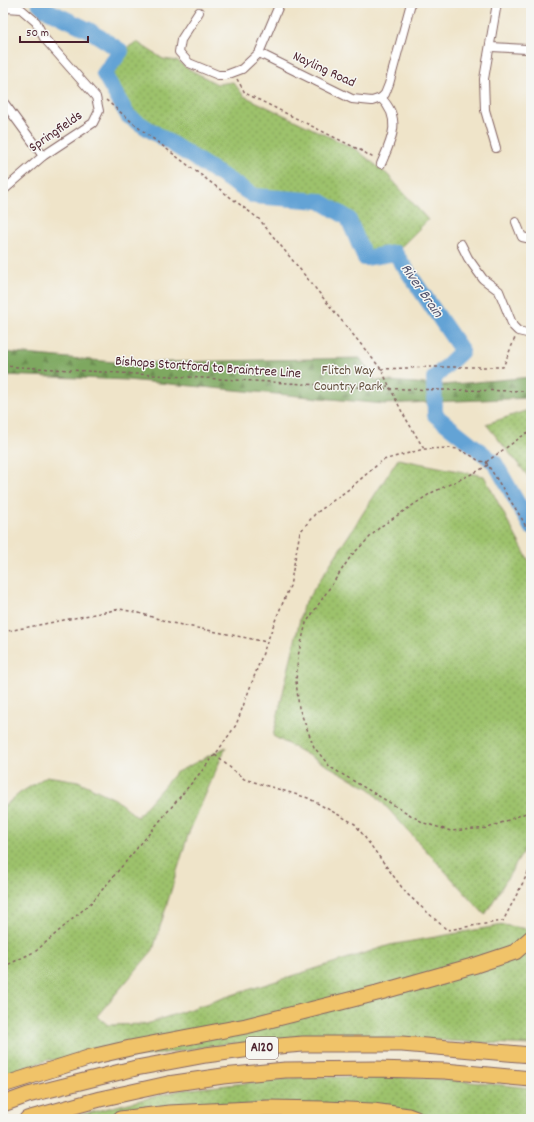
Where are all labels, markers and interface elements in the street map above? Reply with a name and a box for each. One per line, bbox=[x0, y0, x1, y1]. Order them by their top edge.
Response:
scale bar bbox=[20, 18, 88, 44]
text: 50 m bbox=[26, 25, 49, 42]
street label: Nayling Road bbox=[289, 47, 359, 93]
street label: Springfields bbox=[25, 106, 87, 158]
water label: River Brain bbox=[394, 260, 448, 323]
street label: Bishops Stortford to Braintree Line bbox=[114, 352, 302, 384]
park label: Flitch Way Country Park bbox=[314, 361, 383, 397]
road number: A120 bbox=[246, 1037, 278, 1059]

